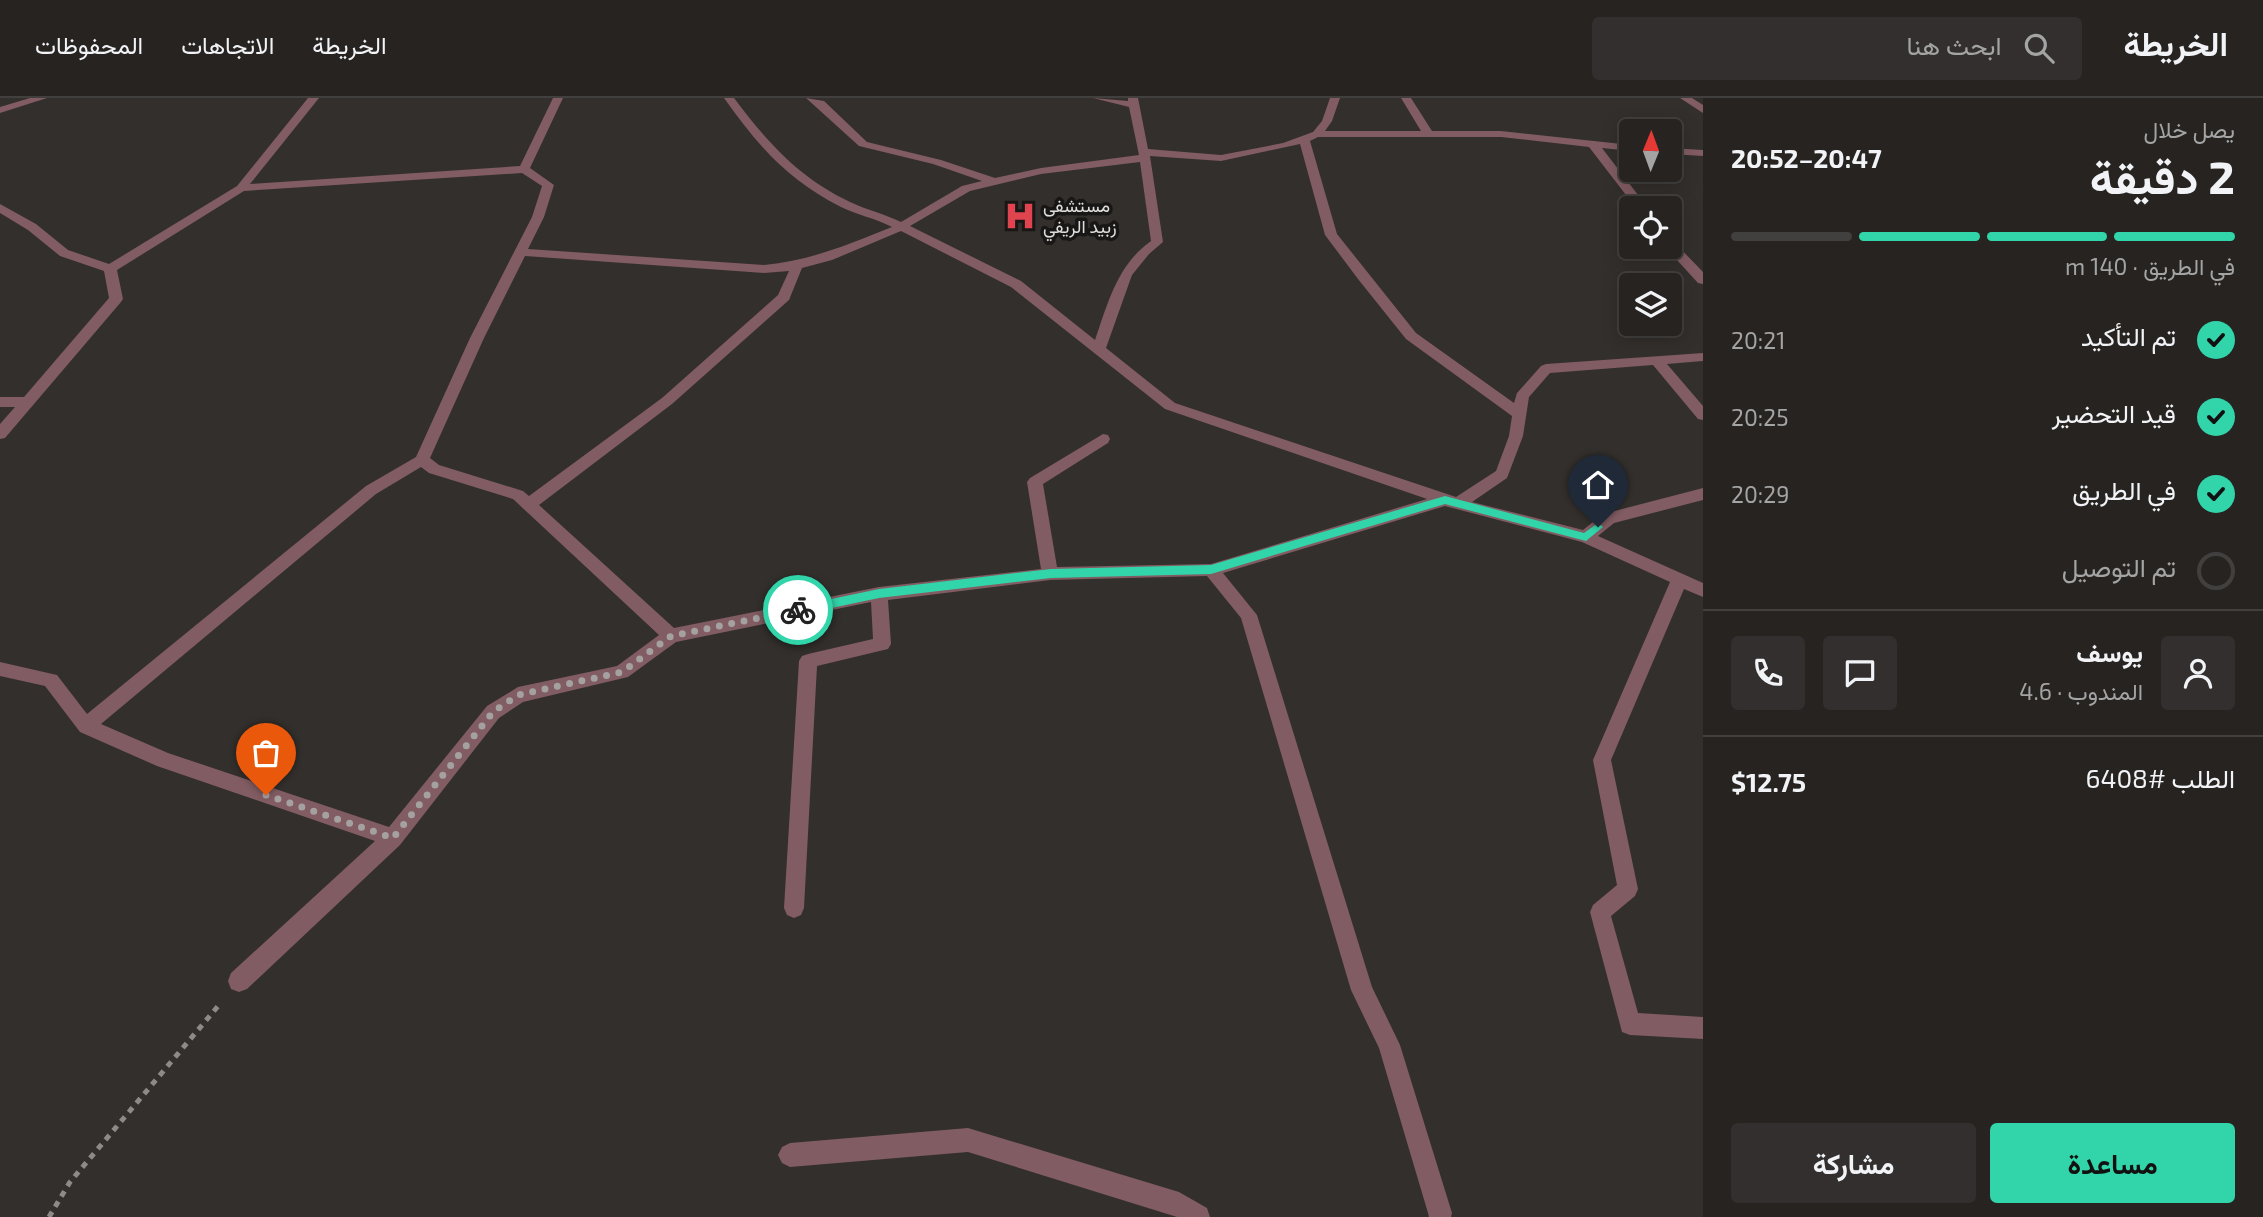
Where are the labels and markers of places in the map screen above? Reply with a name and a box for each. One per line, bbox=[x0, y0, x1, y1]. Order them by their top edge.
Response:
place label: مستشفى زبيد الريفي bbox=[1043, 194, 1117, 242]
hospital icon: مستشفى زبيد الريفي bbox=[1003, 199, 1037, 233]
pin bbox=[1568, 455, 1628, 527]
pin bbox=[236, 723, 296, 795]

